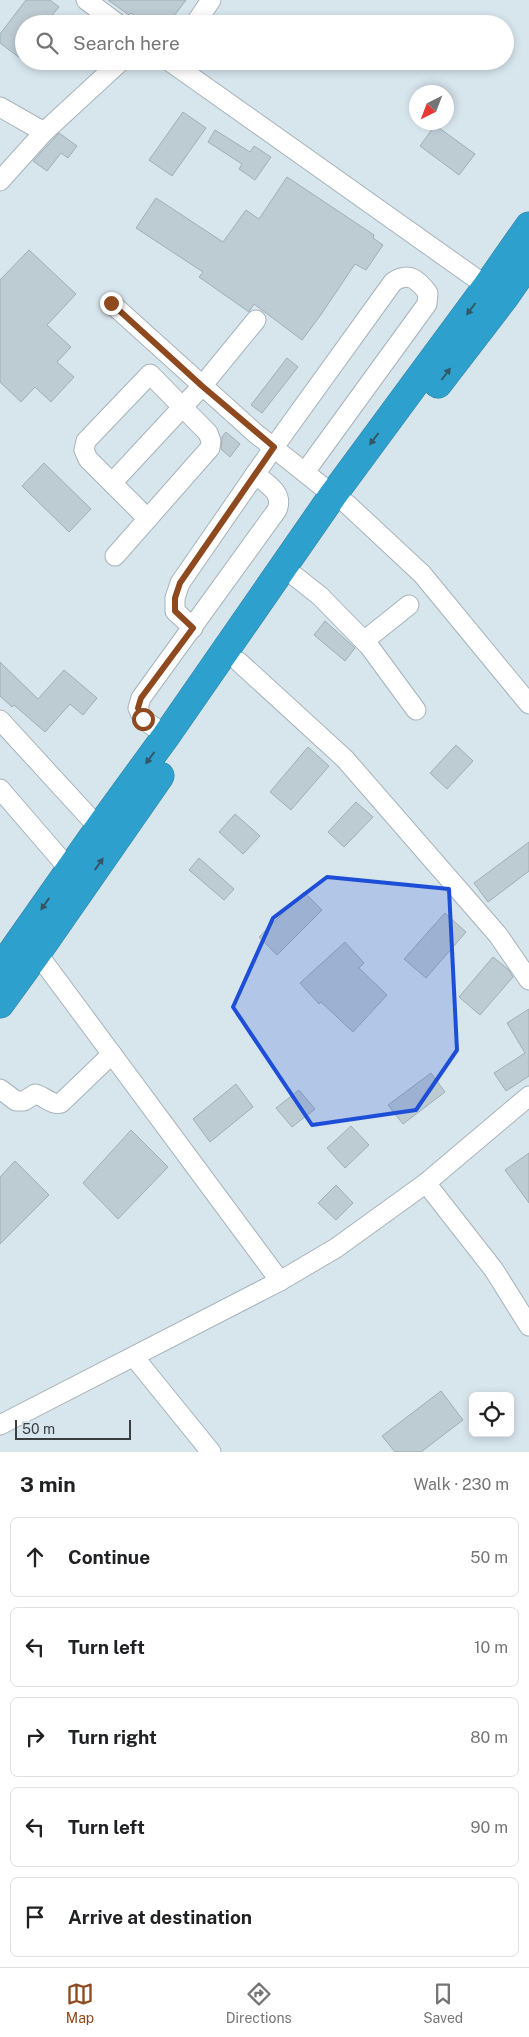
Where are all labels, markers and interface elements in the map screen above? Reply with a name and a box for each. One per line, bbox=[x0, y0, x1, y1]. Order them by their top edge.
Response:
search box bbox=[15, 15, 514, 70]
icon: search bbox=[33, 29, 61, 57]
text: Search here bbox=[73, 32, 180, 54]
north arrow bbox=[409, 85, 454, 130]
route end bbox=[100, 292, 123, 315]
one-way arrow bbox=[466, 302, 476, 316]
one-way arrow bbox=[440, 368, 451, 381]
one-way arrow bbox=[369, 432, 379, 446]
route start bbox=[132, 708, 155, 731]
one-way arrow bbox=[145, 751, 155, 765]
one-way arrow bbox=[94, 857, 104, 871]
one-way arrow bbox=[40, 898, 50, 911]
map controls bbox=[469, 1392, 514, 1437]
button: locate bbox=[469, 1392, 514, 1437]
scale bar bbox=[15, 1417, 131, 1440]
text: 50 m bbox=[22, 1421, 55, 1437]
text: 3 min bbox=[20, 1472, 76, 1497]
text: Walk · 230 m bbox=[413, 1475, 509, 1494]
icon: ahead bbox=[21, 1543, 49, 1571]
text: Continue bbox=[68, 1546, 150, 1568]
text: 50 m bbox=[470, 1548, 508, 1567]
icon: left bbox=[21, 1633, 49, 1661]
text: Turn left bbox=[68, 1636, 145, 1658]
text: 10 m bbox=[474, 1638, 508, 1657]
icon: right bbox=[21, 1723, 49, 1751]
text: Turn right bbox=[68, 1726, 157, 1748]
text: 80 m bbox=[470, 1728, 508, 1747]
icon: left bbox=[21, 1813, 49, 1841]
text: Turn left bbox=[68, 1816, 145, 1838]
text: 90 m bbox=[471, 1818, 508, 1837]
icon: arrive bbox=[21, 1903, 49, 1931]
text: Arrive at destination bbox=[68, 1906, 252, 1928]
tab: Map bbox=[66, 1980, 94, 2026]
tab: Directions bbox=[226, 1980, 292, 2026]
tab: Saved bbox=[423, 1980, 463, 2026]

